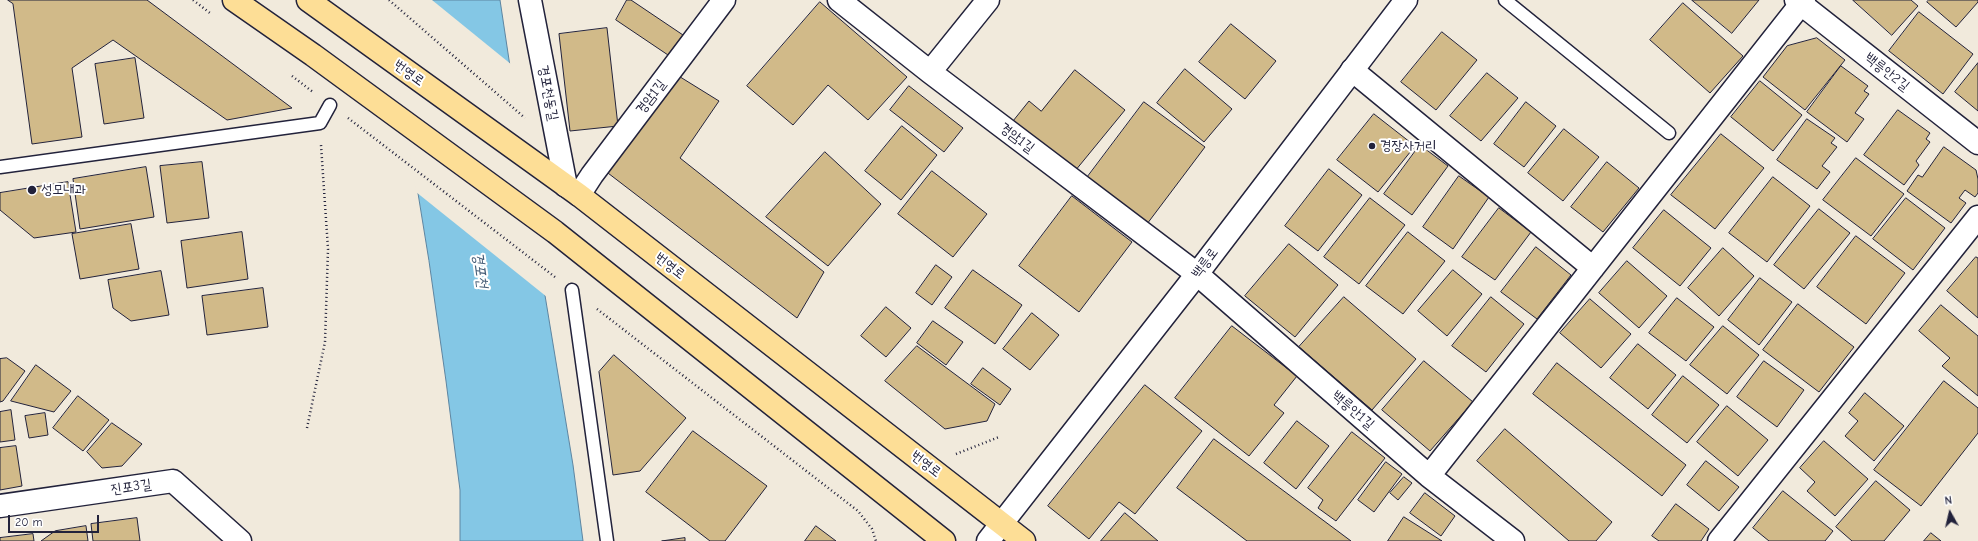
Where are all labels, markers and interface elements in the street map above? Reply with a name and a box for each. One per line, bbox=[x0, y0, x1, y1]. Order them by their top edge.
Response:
street label: 백릉안2길 bbox=[1861, 49, 1913, 95]
street label: 번영로 bbox=[390, 56, 428, 90]
street label: 경포천동길 bbox=[534, 64, 562, 122]
street label: 경암1길 bbox=[632, 76, 670, 118]
street label: 경암1길 bbox=[996, 119, 1038, 157]
place label: 경장사거리 bbox=[1380, 138, 1436, 154]
marker: 경장사거리 bbox=[1367, 141, 1377, 151]
place label: 성모내과 bbox=[41, 182, 86, 198]
marker: 성모내과 bbox=[26, 184, 38, 196]
street label: 백릉로 bbox=[1188, 244, 1222, 282]
street label: 번영로 bbox=[652, 249, 688, 283]
water label: 경포천 bbox=[469, 251, 491, 289]
street label: 백릉안1길 bbox=[1328, 387, 1378, 433]
street label: 번영로 bbox=[908, 447, 944, 481]
street label: 진포3길 bbox=[110, 476, 152, 498]
north arrow bbox=[1930, 493, 1970, 533]
text: N bbox=[1944, 494, 1953, 508]
scale bar bbox=[10, 507, 101, 533]
text: 20 m bbox=[15, 515, 43, 529]

